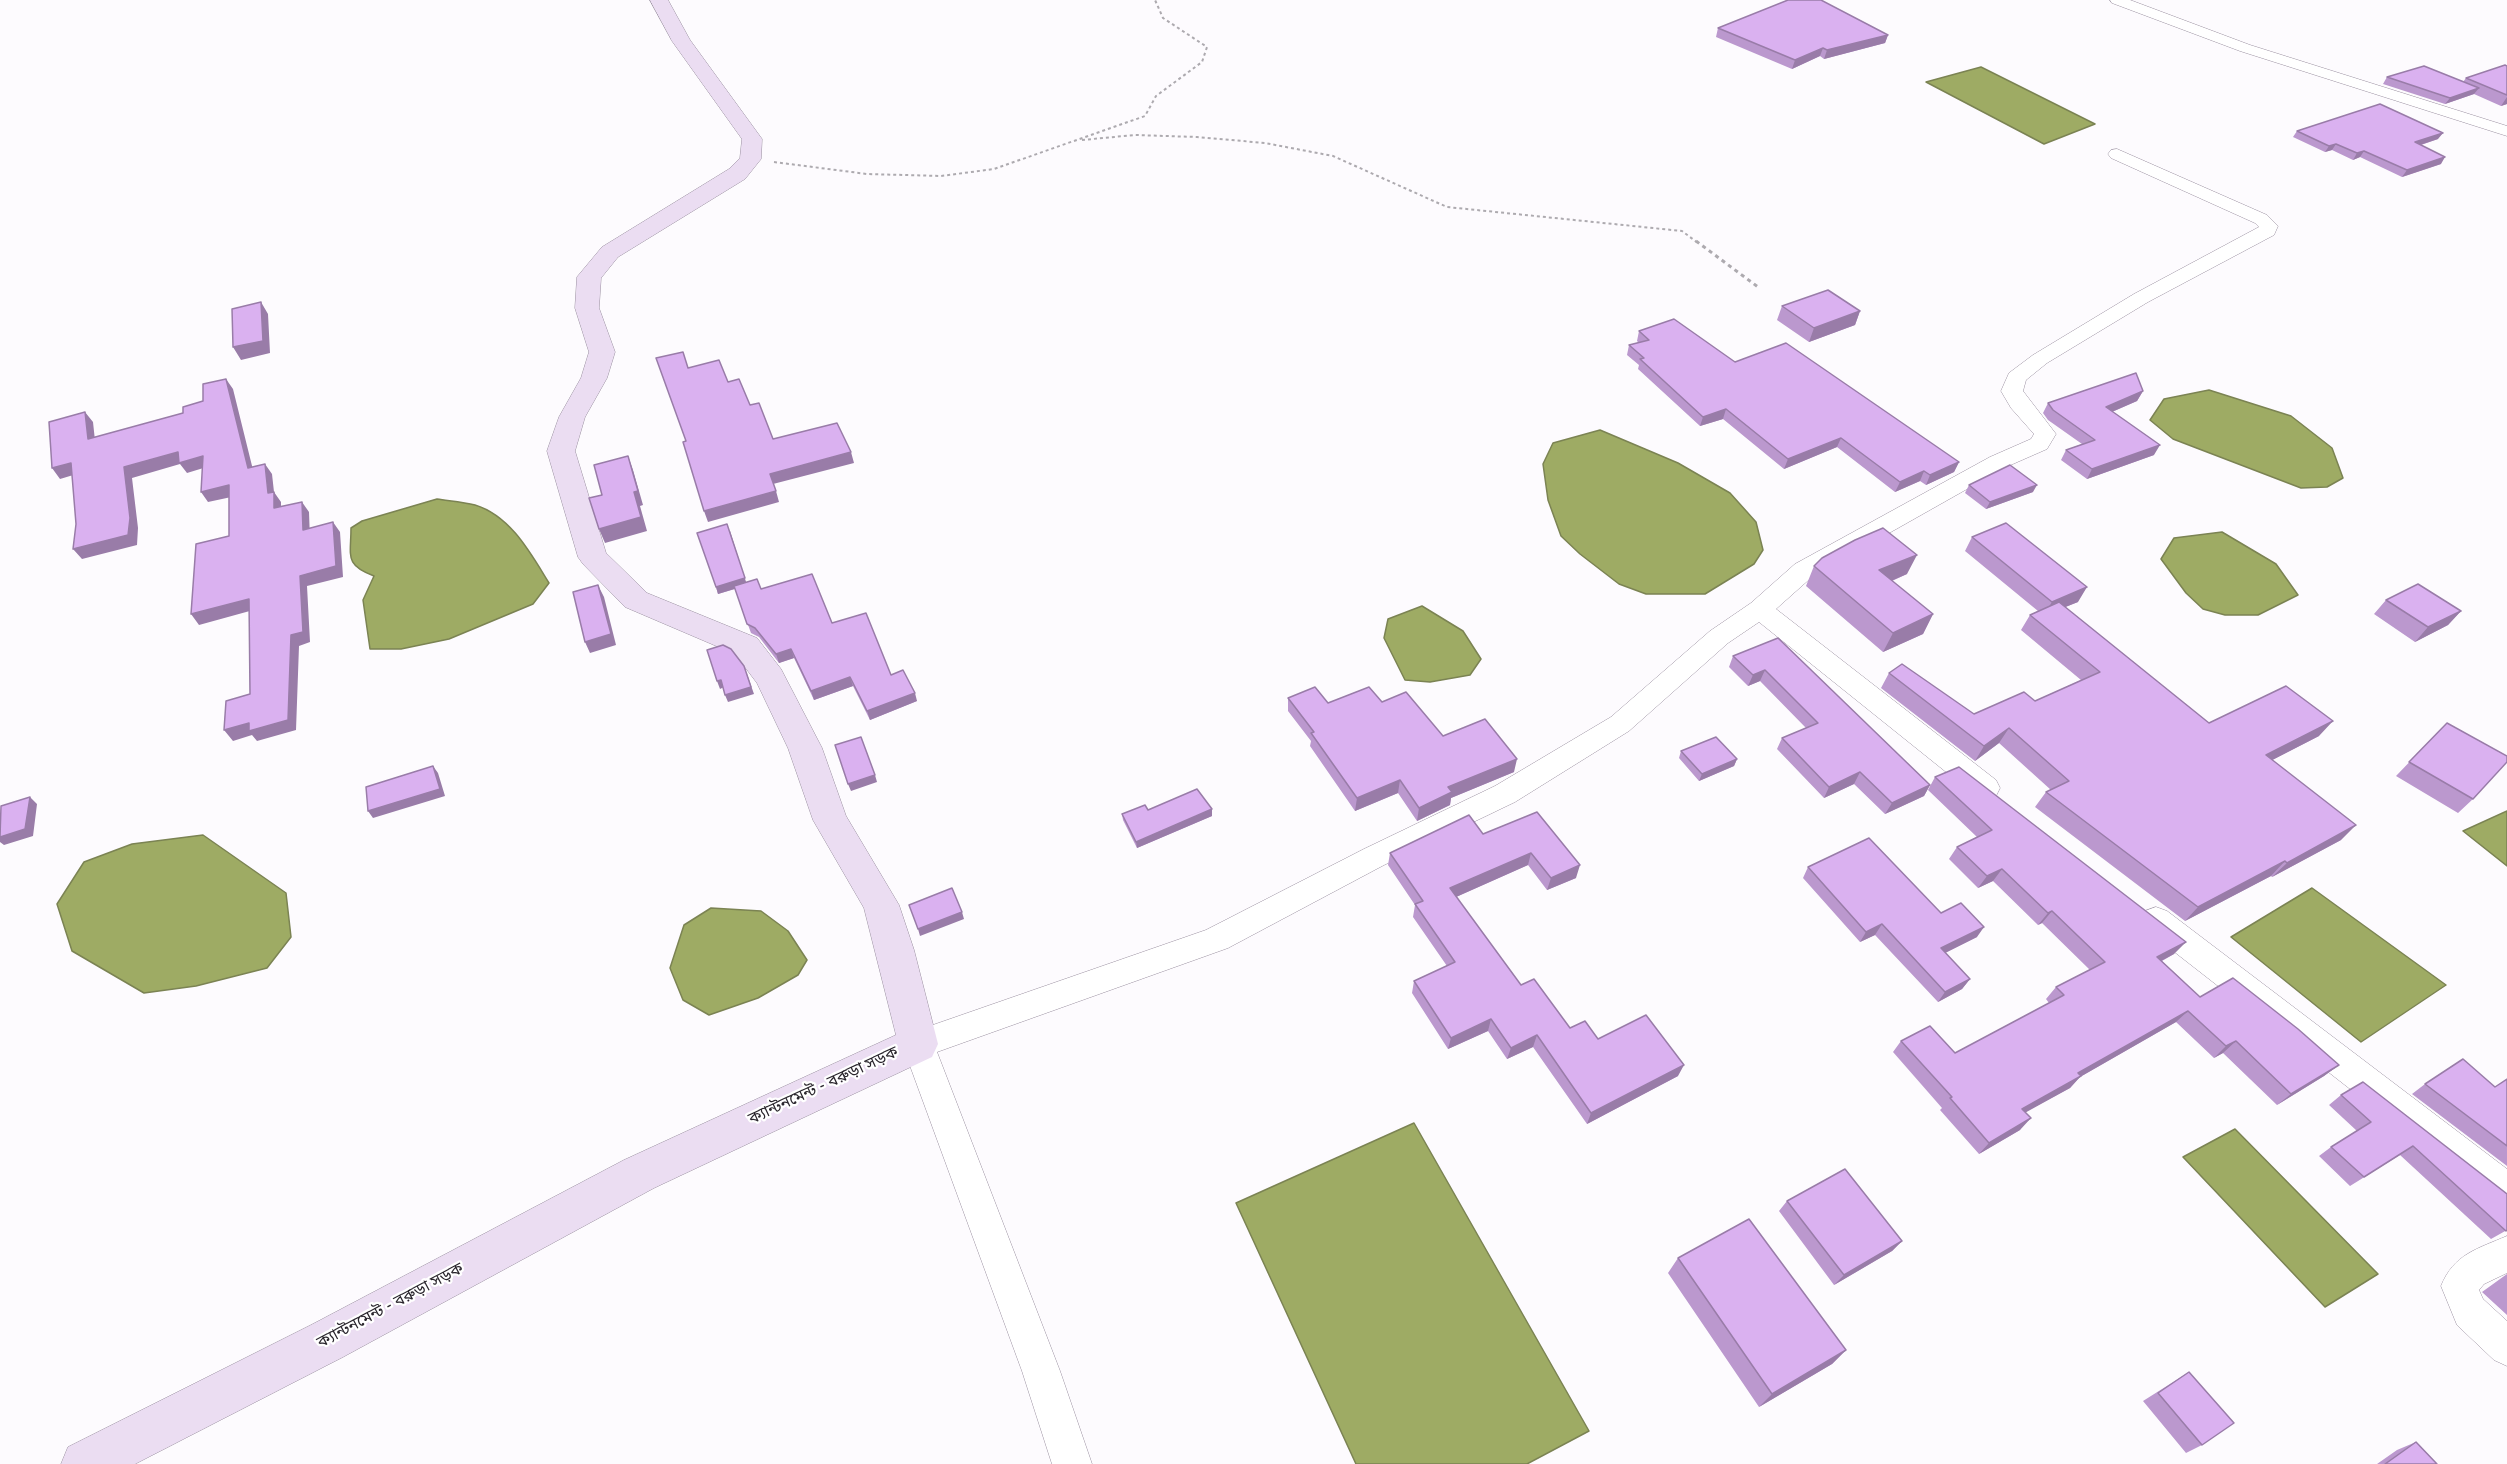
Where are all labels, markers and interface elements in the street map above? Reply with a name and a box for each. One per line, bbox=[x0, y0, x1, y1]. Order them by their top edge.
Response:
street label: ক্যান্টনমেন্ট - বরুড়া সড়ক bbox=[746, 1044, 902, 1130]
street label: ক্যান্টনমেন্ট - বরুড়া সড়ক bbox=[314, 1260, 468, 1354]

